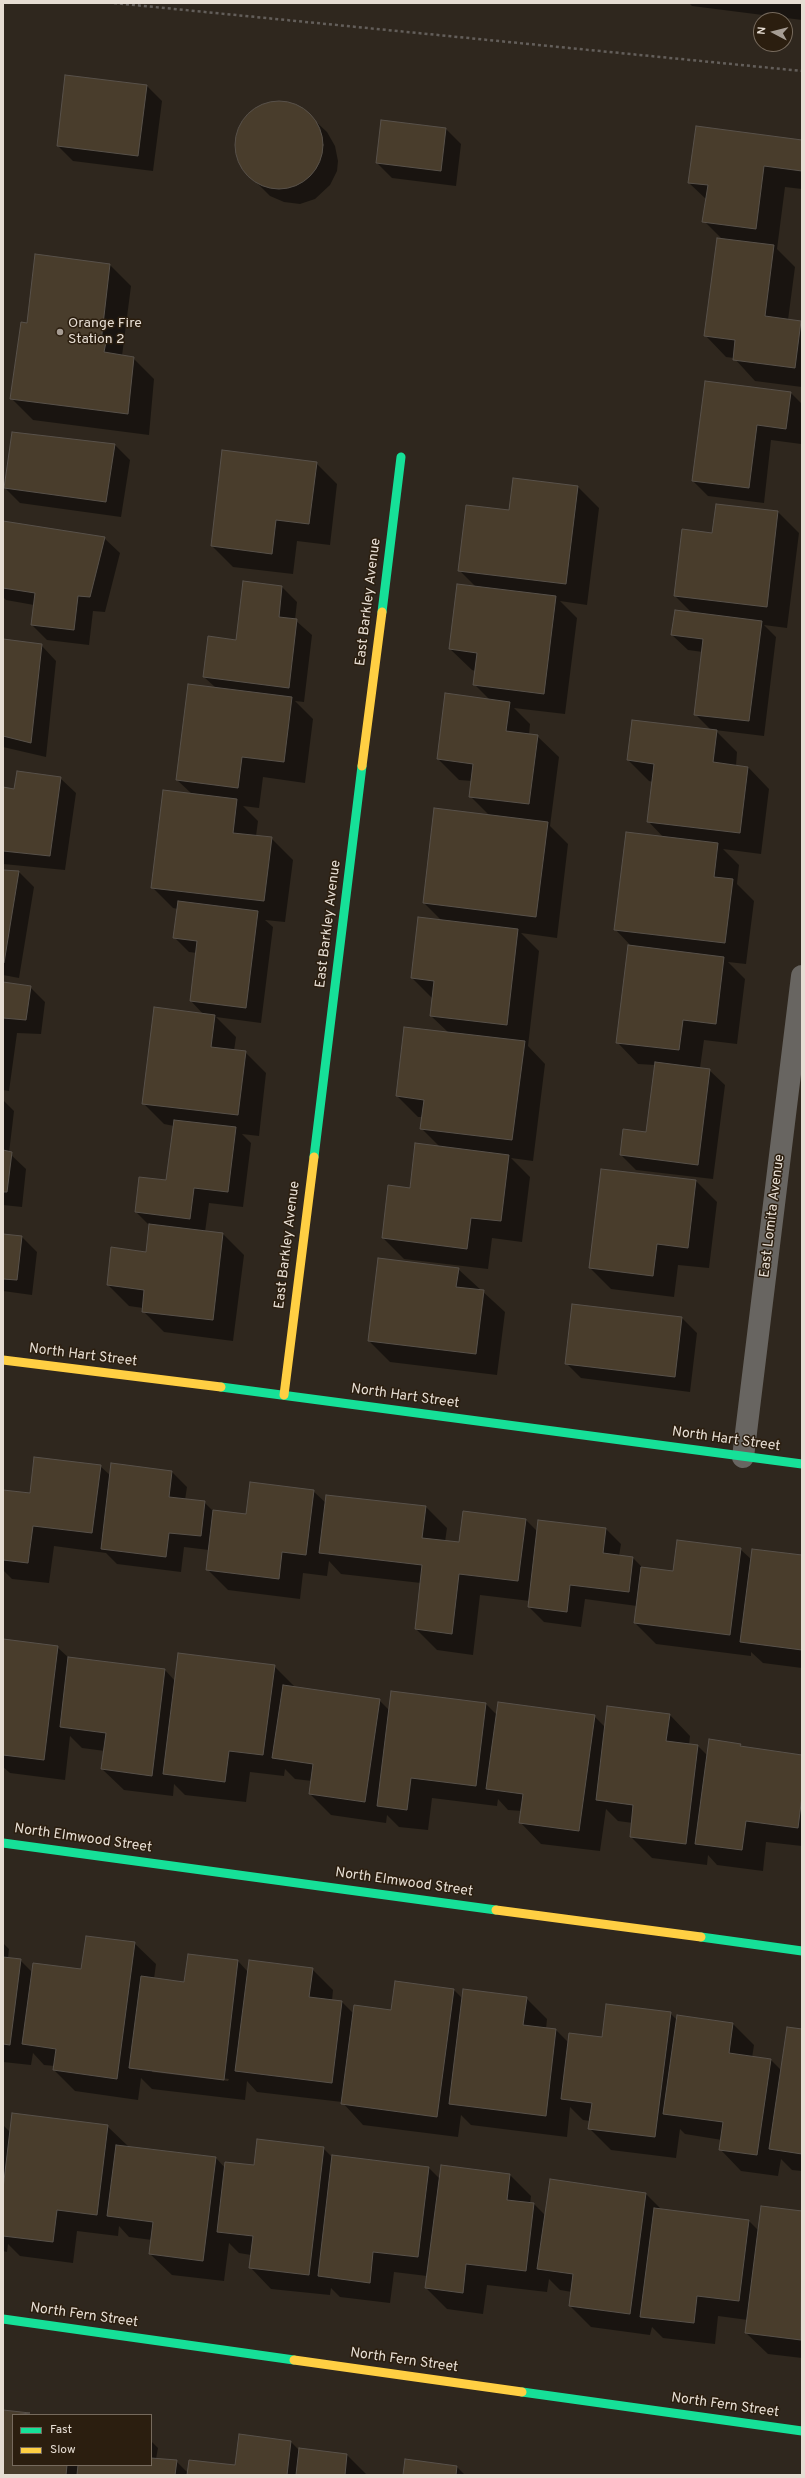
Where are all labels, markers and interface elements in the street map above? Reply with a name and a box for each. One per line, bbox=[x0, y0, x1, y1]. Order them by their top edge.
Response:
north arrow bbox=[753, 12, 793, 52]
text: N bbox=[755, 26, 770, 35]
place label: Orange Fire Station 2 bbox=[68, 316, 142, 348]
marker: Orange Fire Station 2 bbox=[55, 327, 65, 337]
street label: East Barkley Avenue bbox=[353, 537, 385, 667]
street label: East Barkley Avenue bbox=[313, 859, 345, 989]
street label: East Lomita Avenue bbox=[757, 1153, 789, 1279]
street label: East Barkley Avenue bbox=[272, 1180, 304, 1310]
street label: North Hart Street bbox=[28, 1341, 138, 1371]
street label: North Hart Street bbox=[350, 1381, 460, 1413]
street label: North Hart Street bbox=[671, 1424, 781, 1456]
street label: North Elmwood Street bbox=[13, 1821, 153, 1857]
street label: North Elmwood Street bbox=[334, 1865, 474, 1901]
street label: North Fern Street bbox=[29, 2300, 139, 2332]
street label: North Fern Street bbox=[349, 2345, 459, 2377]
street label: North Fern Street bbox=[670, 2390, 780, 2422]
legend bbox=[12, 2414, 152, 2466]
text: Fast bbox=[50, 2422, 72, 2438]
text: Slow bbox=[50, 2442, 76, 2458]

